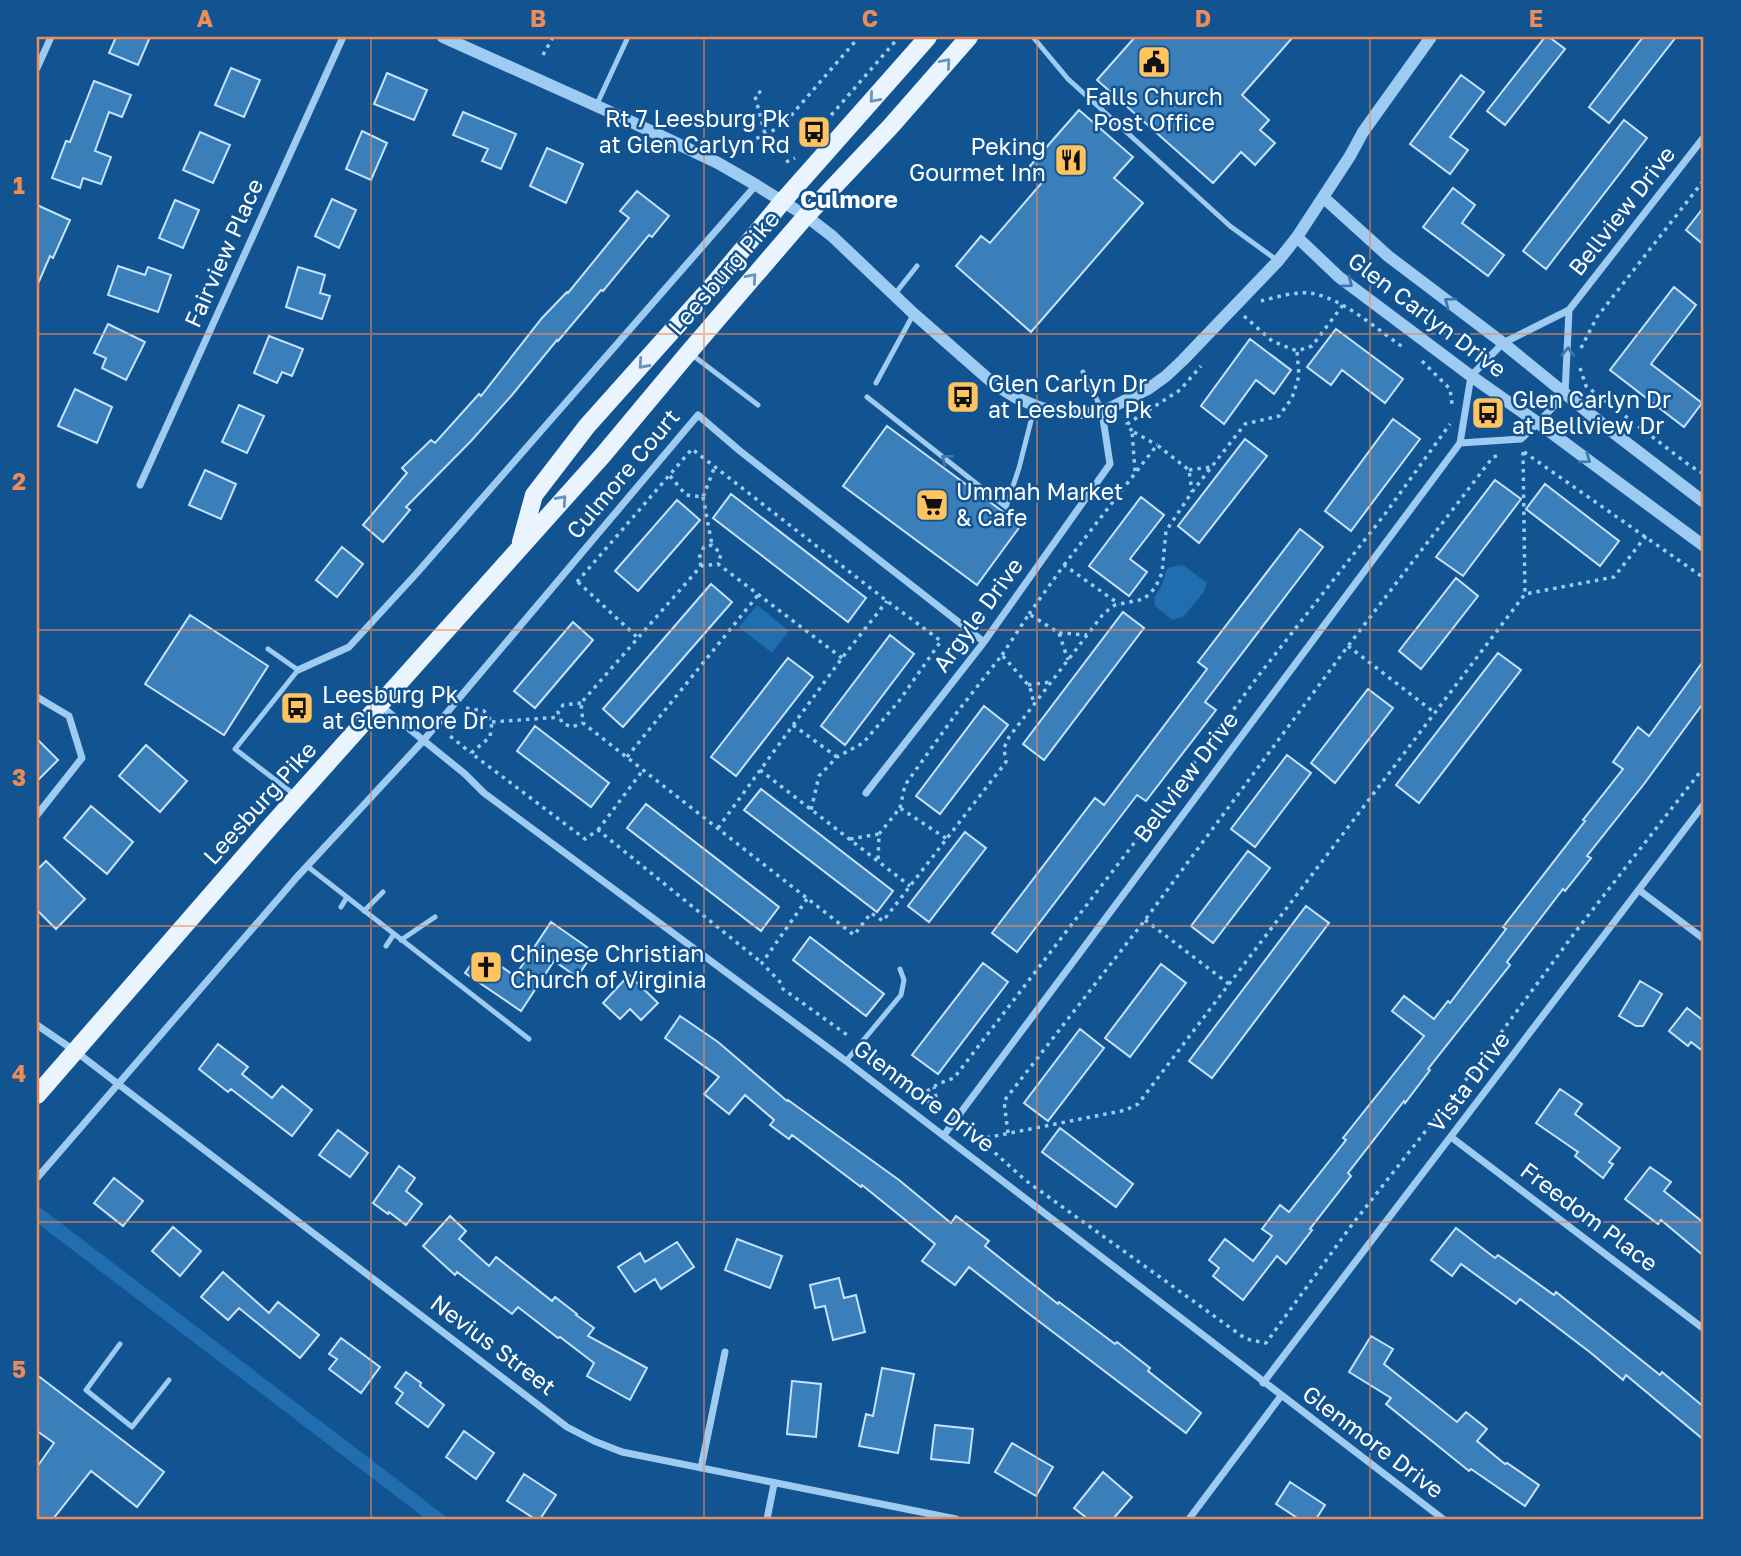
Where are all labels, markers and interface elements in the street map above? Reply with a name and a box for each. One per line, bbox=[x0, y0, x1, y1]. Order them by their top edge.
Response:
text: A bbox=[197, 4, 214, 32]
text: B bbox=[530, 4, 546, 32]
text: C bbox=[862, 4, 878, 32]
text: D bbox=[1195, 4, 1211, 32]
text: E bbox=[1529, 4, 1543, 32]
public building icon: Falls Church Post Office bbox=[1135, 43, 1173, 81]
one-way arrow bbox=[938, 58, 950, 71]
place label: Falls Church Post Office bbox=[1085, 82, 1223, 136]
one-way arrow bbox=[870, 90, 883, 103]
place label: Rt 7 Leesburg Pk at Glen Carlyn Rd bbox=[599, 104, 790, 158]
bus stop icon: Rt 7 Leesburg Pk at Glen Carlyn Rd bbox=[795, 113, 833, 151]
place label: Peking Gourmet Inn bbox=[909, 132, 1046, 186]
street label: Bellview Drive bbox=[1562, 140, 1680, 281]
restaurant icon: Peking Gourmet Inn bbox=[1052, 141, 1090, 179]
text: 1 bbox=[13, 171, 25, 199]
street label: Fairview Place bbox=[178, 174, 268, 331]
district label: Culmore bbox=[800, 184, 898, 213]
street label: Leesburg Pike bbox=[662, 204, 785, 340]
street label: Glen Carlyn Drive bbox=[1343, 246, 1512, 383]
one-way arrow bbox=[744, 273, 756, 286]
one-way arrow bbox=[1340, 275, 1352, 288]
one-way arrow bbox=[1444, 298, 1456, 311]
one-way arrow bbox=[1560, 346, 1575, 357]
one-way arrow bbox=[639, 356, 651, 369]
place label: Glen Carlyn Dr at Leesburg Pk bbox=[988, 369, 1152, 423]
bus stop icon: Glen Carlyn Dr at Leesburg Pk bbox=[944, 378, 982, 416]
place label: Glen Carlyn Dr at Bellview Dr bbox=[1512, 385, 1671, 439]
bus stop icon: Glen Carlyn Dr at Bellview Dr bbox=[1469, 394, 1507, 432]
street label: Culmore Court bbox=[560, 403, 685, 544]
one-way arrow bbox=[1578, 450, 1591, 463]
one-way arrow bbox=[942, 455, 954, 468]
text: 2 bbox=[12, 467, 26, 495]
place label: Ummah Market & Cafe bbox=[956, 477, 1123, 531]
supermarket icon: Ummah Market & Cafe bbox=[913, 486, 951, 524]
one-way arrow bbox=[554, 495, 566, 508]
street label: Argyle Drive bbox=[926, 552, 1028, 677]
place label: Leesburg Pk at Glenmore Dr bbox=[322, 680, 488, 734]
bus stop icon: Leesburg Pk at Glenmore Dr bbox=[278, 689, 316, 727]
street label: Bellview Drive bbox=[1127, 705, 1243, 847]
street label: Leesburg Pike bbox=[197, 735, 322, 870]
text: 3 bbox=[12, 763, 26, 791]
place label: Chinese Christian Church of Virginia bbox=[510, 939, 707, 993]
church icon: Chinese Christian Church of Virginia bbox=[467, 948, 505, 986]
street label: Vista Drive bbox=[1421, 1026, 1515, 1137]
street label: Glenmore Drive bbox=[848, 1033, 1001, 1157]
text: 4 bbox=[12, 1059, 26, 1087]
street label: Freedom Place bbox=[1516, 1156, 1664, 1277]
street label: Nevius Street bbox=[426, 1288, 562, 1400]
text: 5 bbox=[12, 1355, 26, 1383]
street label: Glenmore Drive bbox=[1297, 1379, 1450, 1503]

